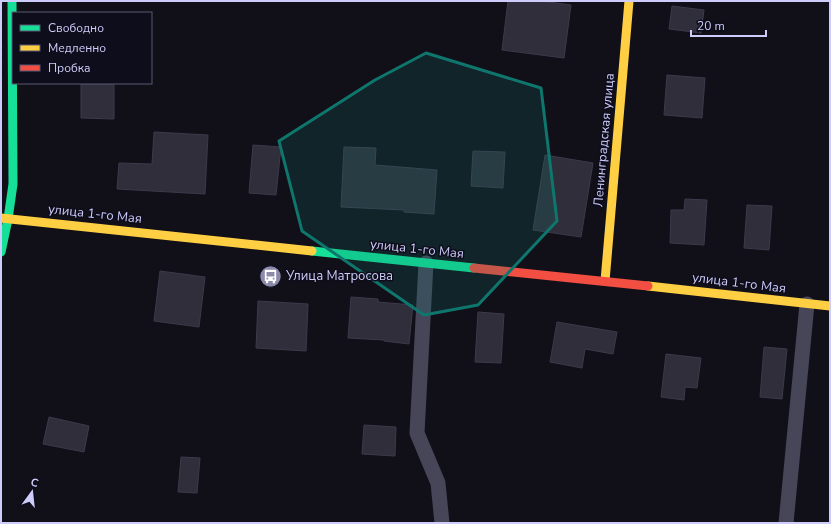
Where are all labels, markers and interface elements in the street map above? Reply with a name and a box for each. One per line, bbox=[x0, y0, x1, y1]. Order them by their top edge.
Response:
legend bbox=[12, 12, 152, 84]
scale bar bbox=[691, 12, 766, 38]
text: 20 m bbox=[697, 18, 725, 34]
text: Свободно bbox=[48, 20, 104, 36]
text: Медленно bbox=[48, 40, 106, 56]
text: Пробка bbox=[48, 60, 91, 76]
street label: Ленинградская улица bbox=[589, 72, 619, 208]
street label: улица 1-го Мая bbox=[47, 200, 143, 228]
street label: улица 1-го Мая bbox=[369, 235, 465, 263]
bus stop icon: Улица Матросова bbox=[258, 263, 284, 289]
place label: Улица Матросова bbox=[285, 267, 393, 285]
street label: улица 1-го Мая bbox=[691, 268, 787, 298]
north arrow bbox=[12, 472, 52, 512]
text: С bbox=[29, 475, 41, 491]

